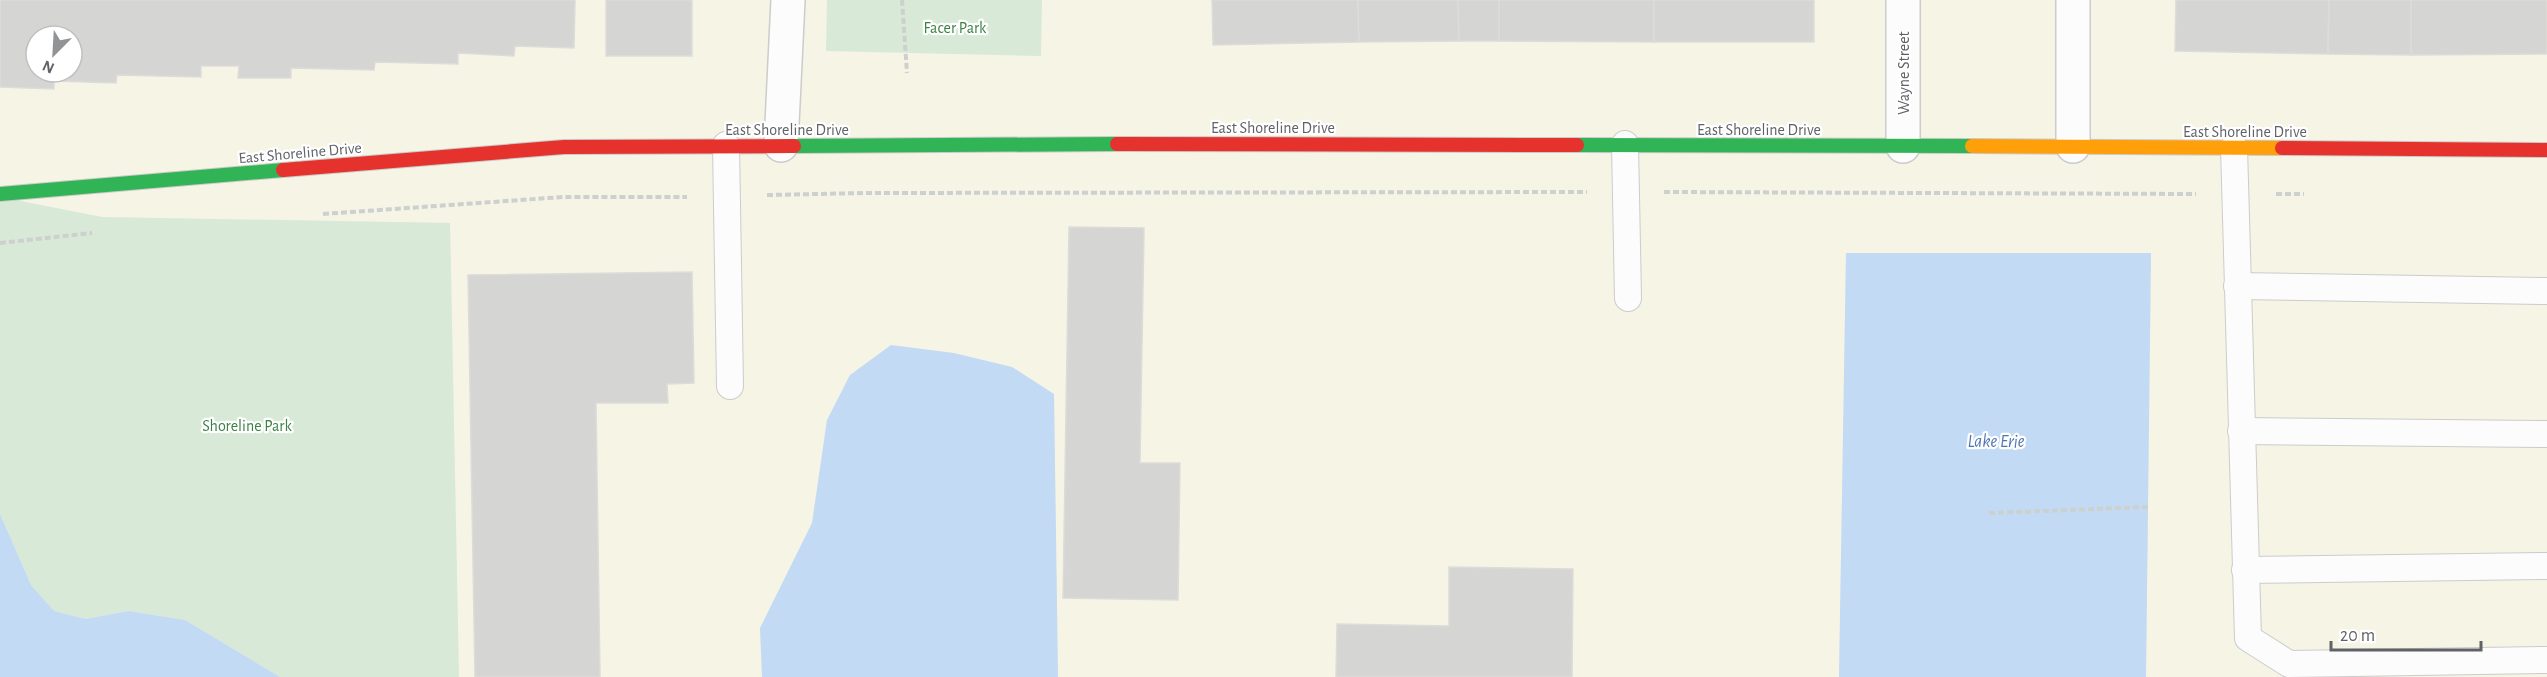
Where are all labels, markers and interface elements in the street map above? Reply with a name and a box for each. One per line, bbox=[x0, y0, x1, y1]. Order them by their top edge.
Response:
park label: Facer Park bbox=[924, 20, 987, 36]
north arrow bbox=[24, 24, 84, 84]
street label: Wayne Street bbox=[1896, 31, 1913, 115]
text: N bbox=[40, 57, 57, 76]
street label: East Shoreline Drive bbox=[1211, 120, 1335, 136]
street label: East Shoreline Drive bbox=[725, 122, 849, 138]
street label: East Shoreline Drive bbox=[1697, 122, 1821, 138]
street label: East Shoreline Drive bbox=[2183, 124, 2307, 140]
street label: East Shoreline Drive bbox=[238, 140, 362, 166]
park label: Shoreline Park bbox=[202, 418, 293, 434]
water label: Lake Erie bbox=[1967, 433, 2025, 451]
scale bar bbox=[2331, 614, 2481, 652]
text: 20 m bbox=[2340, 627, 2375, 645]

